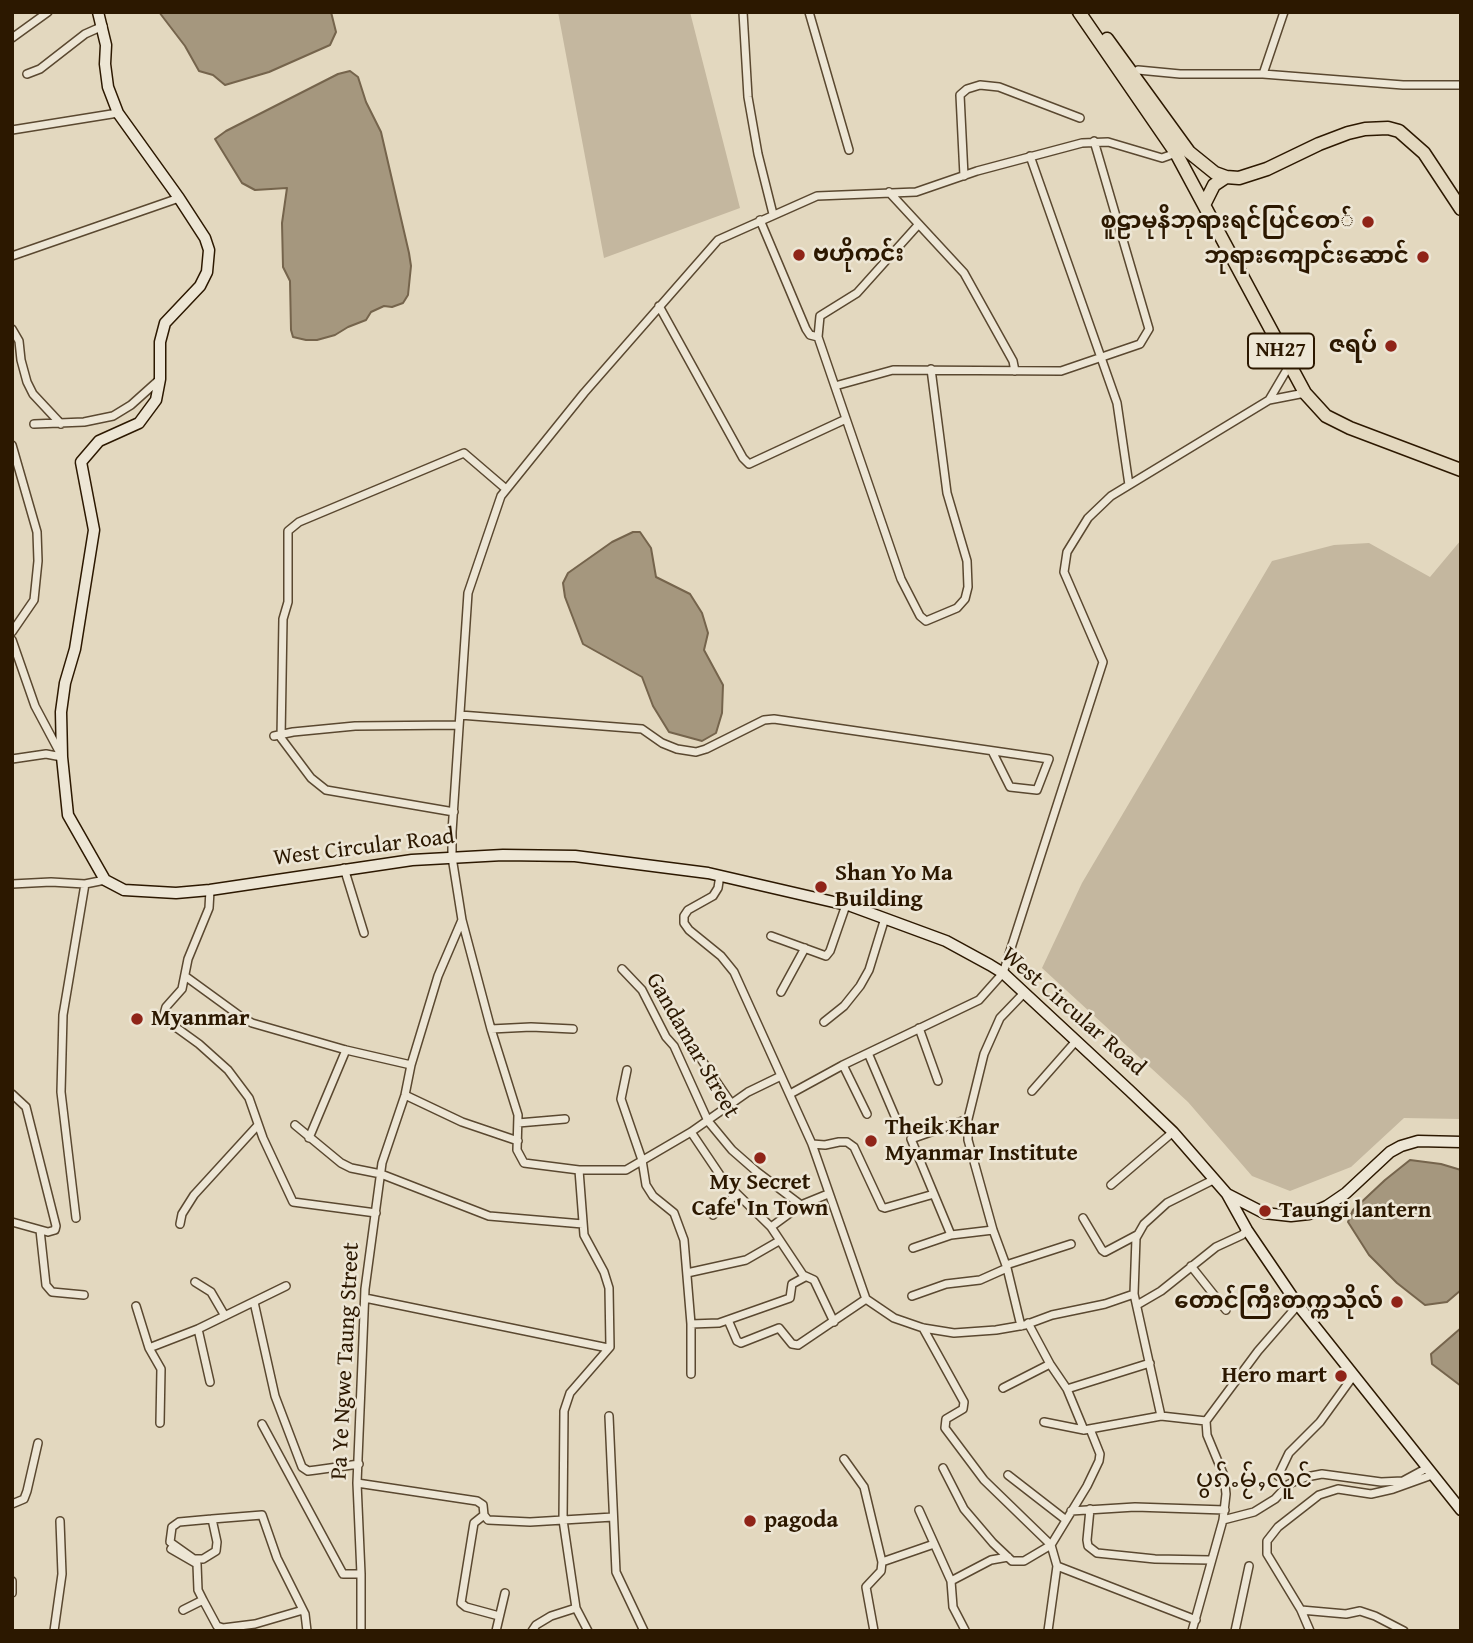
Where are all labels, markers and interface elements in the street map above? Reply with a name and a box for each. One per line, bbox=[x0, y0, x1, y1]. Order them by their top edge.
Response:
place label: စူဠာမုနိဘုရားရင်ပြင်တေ် bbox=[1100, 208, 1354, 236]
marker: စူဠာမုနိဘုရားရင်ပြင်တေ် bbox=[1360, 214, 1376, 230]
place label: ဗဟိုကင်း bbox=[813, 241, 904, 269]
place label: ဘုရားကျောင်းဆောင် bbox=[1204, 243, 1409, 271]
marker: ဗဟိုကင်း bbox=[791, 247, 807, 263]
marker: ဘုရားကျောင်းဆောင် bbox=[1415, 249, 1431, 265]
place label: ဇရပ် bbox=[1329, 332, 1377, 360]
road number: NH27 bbox=[1248, 334, 1314, 368]
marker: ဇရပ် bbox=[1383, 338, 1399, 354]
street label: West Circular Road bbox=[272, 823, 456, 873]
place label: Shan Yo Ma Building bbox=[835, 860, 953, 914]
marker: Shan Yo Ma Building bbox=[813, 879, 829, 895]
street label: West Circular Road bbox=[995, 942, 1151, 1082]
street label: Gandamar Street bbox=[639, 969, 745, 1123]
place label: Myanmar bbox=[151, 1005, 250, 1033]
marker: Myanmar bbox=[129, 1011, 145, 1027]
place label: Theik Khar Myanmar Institute bbox=[885, 1114, 1078, 1168]
marker: Theik Khar Myanmar Institute bbox=[863, 1133, 879, 1149]
marker: My Secret Cafe' In Town bbox=[752, 1150, 768, 1166]
place label: My Secret Cafe' In Town bbox=[692, 1169, 828, 1223]
place label: Taungi lantern bbox=[1279, 1197, 1431, 1225]
marker: Taungi lantern bbox=[1257, 1203, 1273, 1219]
street label: Pa Ye Ngwe Taung Street bbox=[326, 1242, 366, 1480]
place label: တောင်ကြီးတက္ကသိုလ် bbox=[1174, 1288, 1383, 1316]
marker: တောင်ကြီးတက္ကသိုလ် bbox=[1389, 1294, 1405, 1310]
place label: Hero mart bbox=[1221, 1362, 1327, 1390]
marker: Hero mart bbox=[1333, 1368, 1349, 1384]
district label: ပွၵ်ႉမႂ်ႇလူင် bbox=[1196, 1464, 1312, 1496]
place label: pagoda bbox=[764, 1507, 838, 1535]
marker: pagoda bbox=[742, 1513, 758, 1529]

